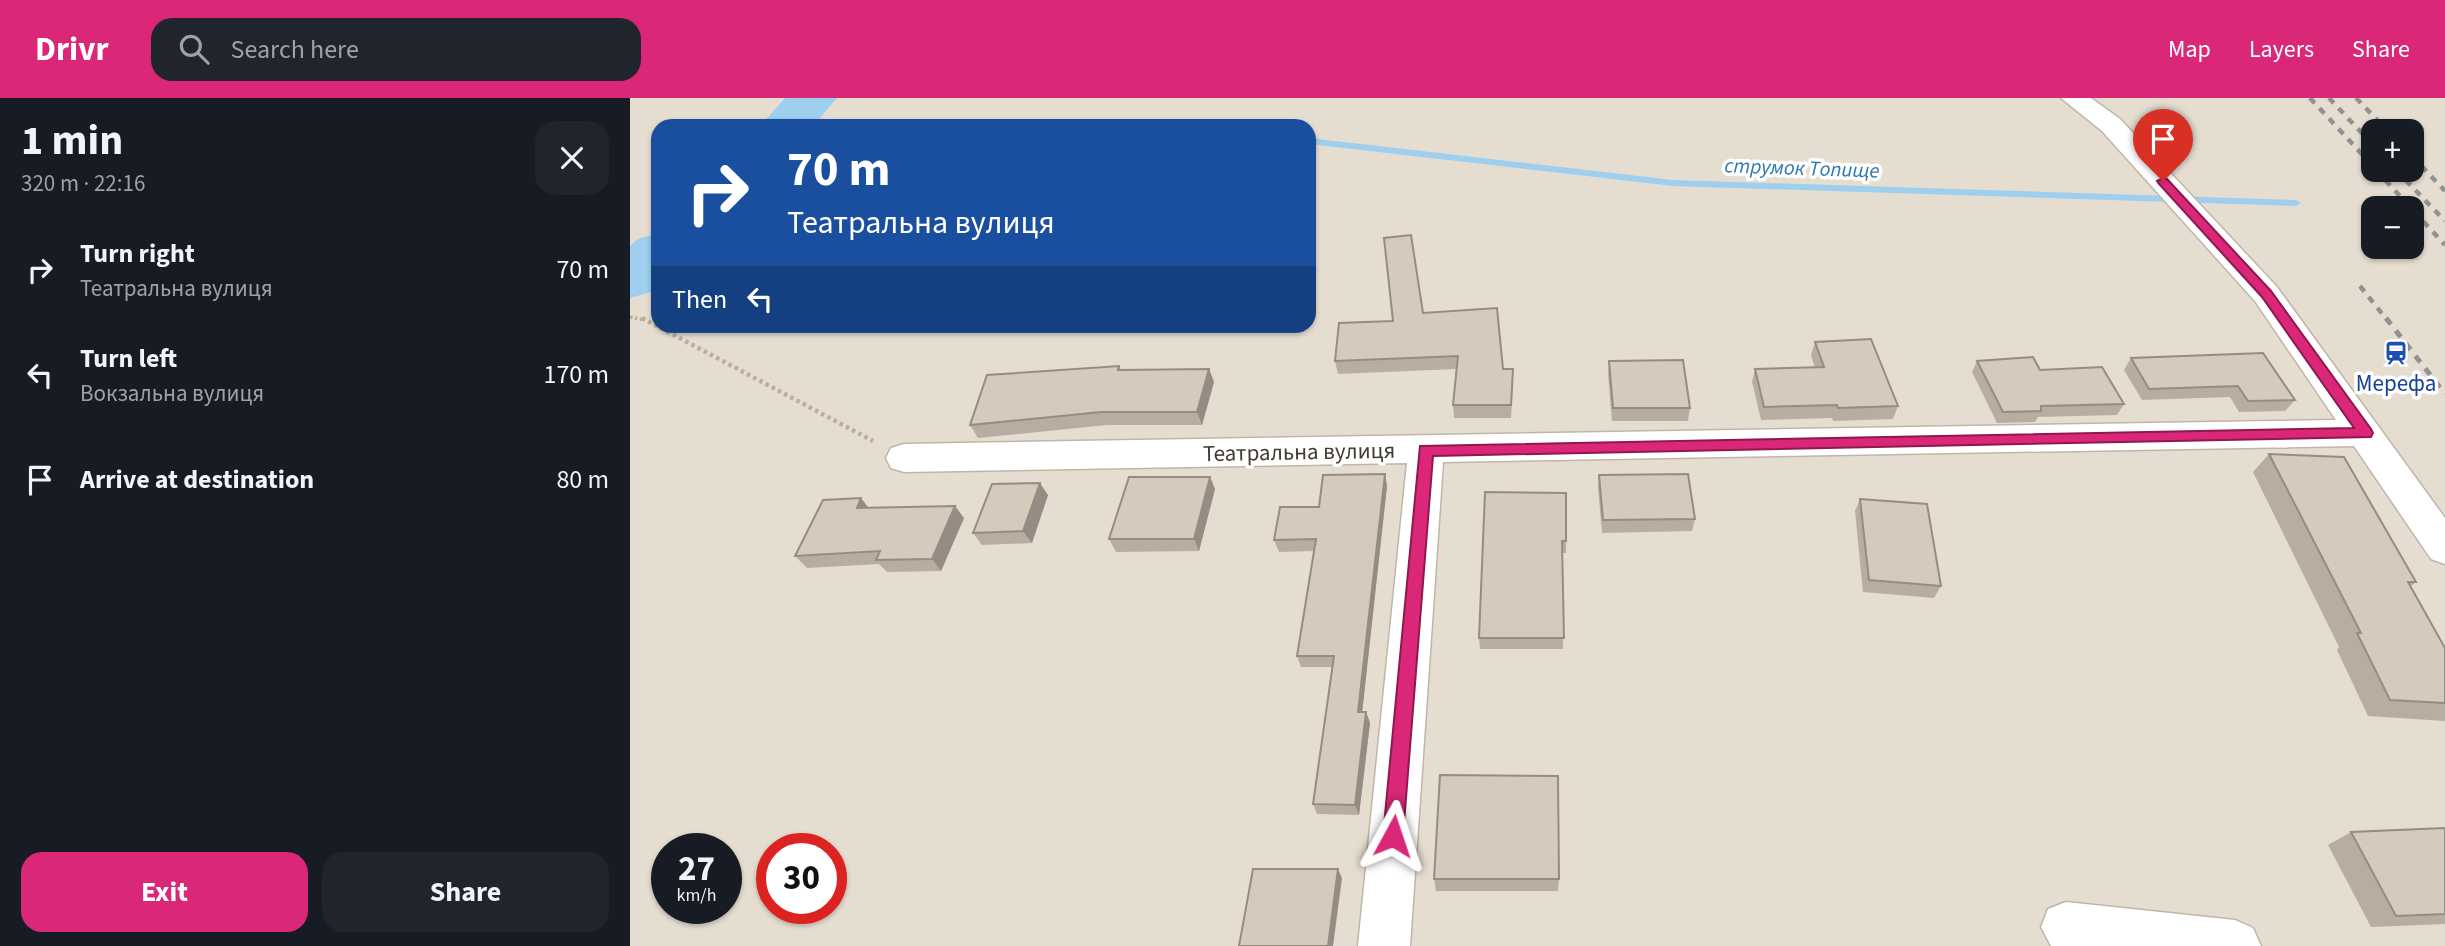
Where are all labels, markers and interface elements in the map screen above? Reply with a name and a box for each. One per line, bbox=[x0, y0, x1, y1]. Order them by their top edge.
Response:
search box bbox=[151, 18, 641, 81]
text: Drivr bbox=[35, 26, 109, 73]
icon: search bbox=[175, 30, 213, 68]
text: Search here bbox=[231, 31, 359, 68]
text: Map bbox=[2168, 32, 2211, 67]
text: Layers bbox=[2249, 32, 2314, 67]
text: Share bbox=[2352, 32, 2410, 67]
pin bbox=[2133, 109, 2193, 181]
text: 1 min bbox=[21, 111, 123, 171]
map controls bbox=[2361, 119, 2424, 259]
button: + bbox=[2361, 119, 2424, 182]
icon: arrive bbox=[2144, 120, 2182, 158]
button: close bbox=[535, 121, 609, 195]
text: 70 m bbox=[787, 135, 891, 205]
icon: right bbox=[672, 147, 763, 238]
water label: струмок Топище bbox=[1724, 150, 1880, 186]
text: 320 m · 22:16 bbox=[21, 167, 145, 200]
button: − bbox=[2361, 196, 2424, 259]
text: Театральна вулиця bbox=[787, 200, 1055, 246]
text: Turn right bbox=[80, 235, 195, 272]
icon: right bbox=[21, 251, 59, 289]
text: 70 m bbox=[556, 251, 609, 288]
text: Театральна вулиця bbox=[80, 272, 272, 305]
icon: left bbox=[741, 280, 779, 318]
text: Then bbox=[672, 281, 727, 318]
station icon: Мерефа bbox=[2382, 339, 2410, 367]
text: Turn left bbox=[80, 340, 177, 377]
icon: left bbox=[21, 356, 59, 394]
text: 170 m bbox=[543, 356, 609, 393]
place label: Мерефа bbox=[2356, 367, 2436, 400]
text: Вокзальна вулиця bbox=[80, 377, 264, 410]
street label: Театральна вулиця bbox=[1202, 434, 1396, 470]
icon: arrive bbox=[21, 461, 59, 499]
text: Arrive at destination bbox=[80, 461, 314, 498]
text: 80 m bbox=[556, 461, 609, 498]
position arrow bbox=[1356, 799, 1430, 873]
speed limit sign: 30 bbox=[756, 833, 847, 924]
text: 27 bbox=[678, 844, 715, 894]
button: Exit bbox=[21, 852, 308, 932]
button: Share bbox=[322, 852, 609, 932]
text: km/h bbox=[677, 883, 716, 908]

